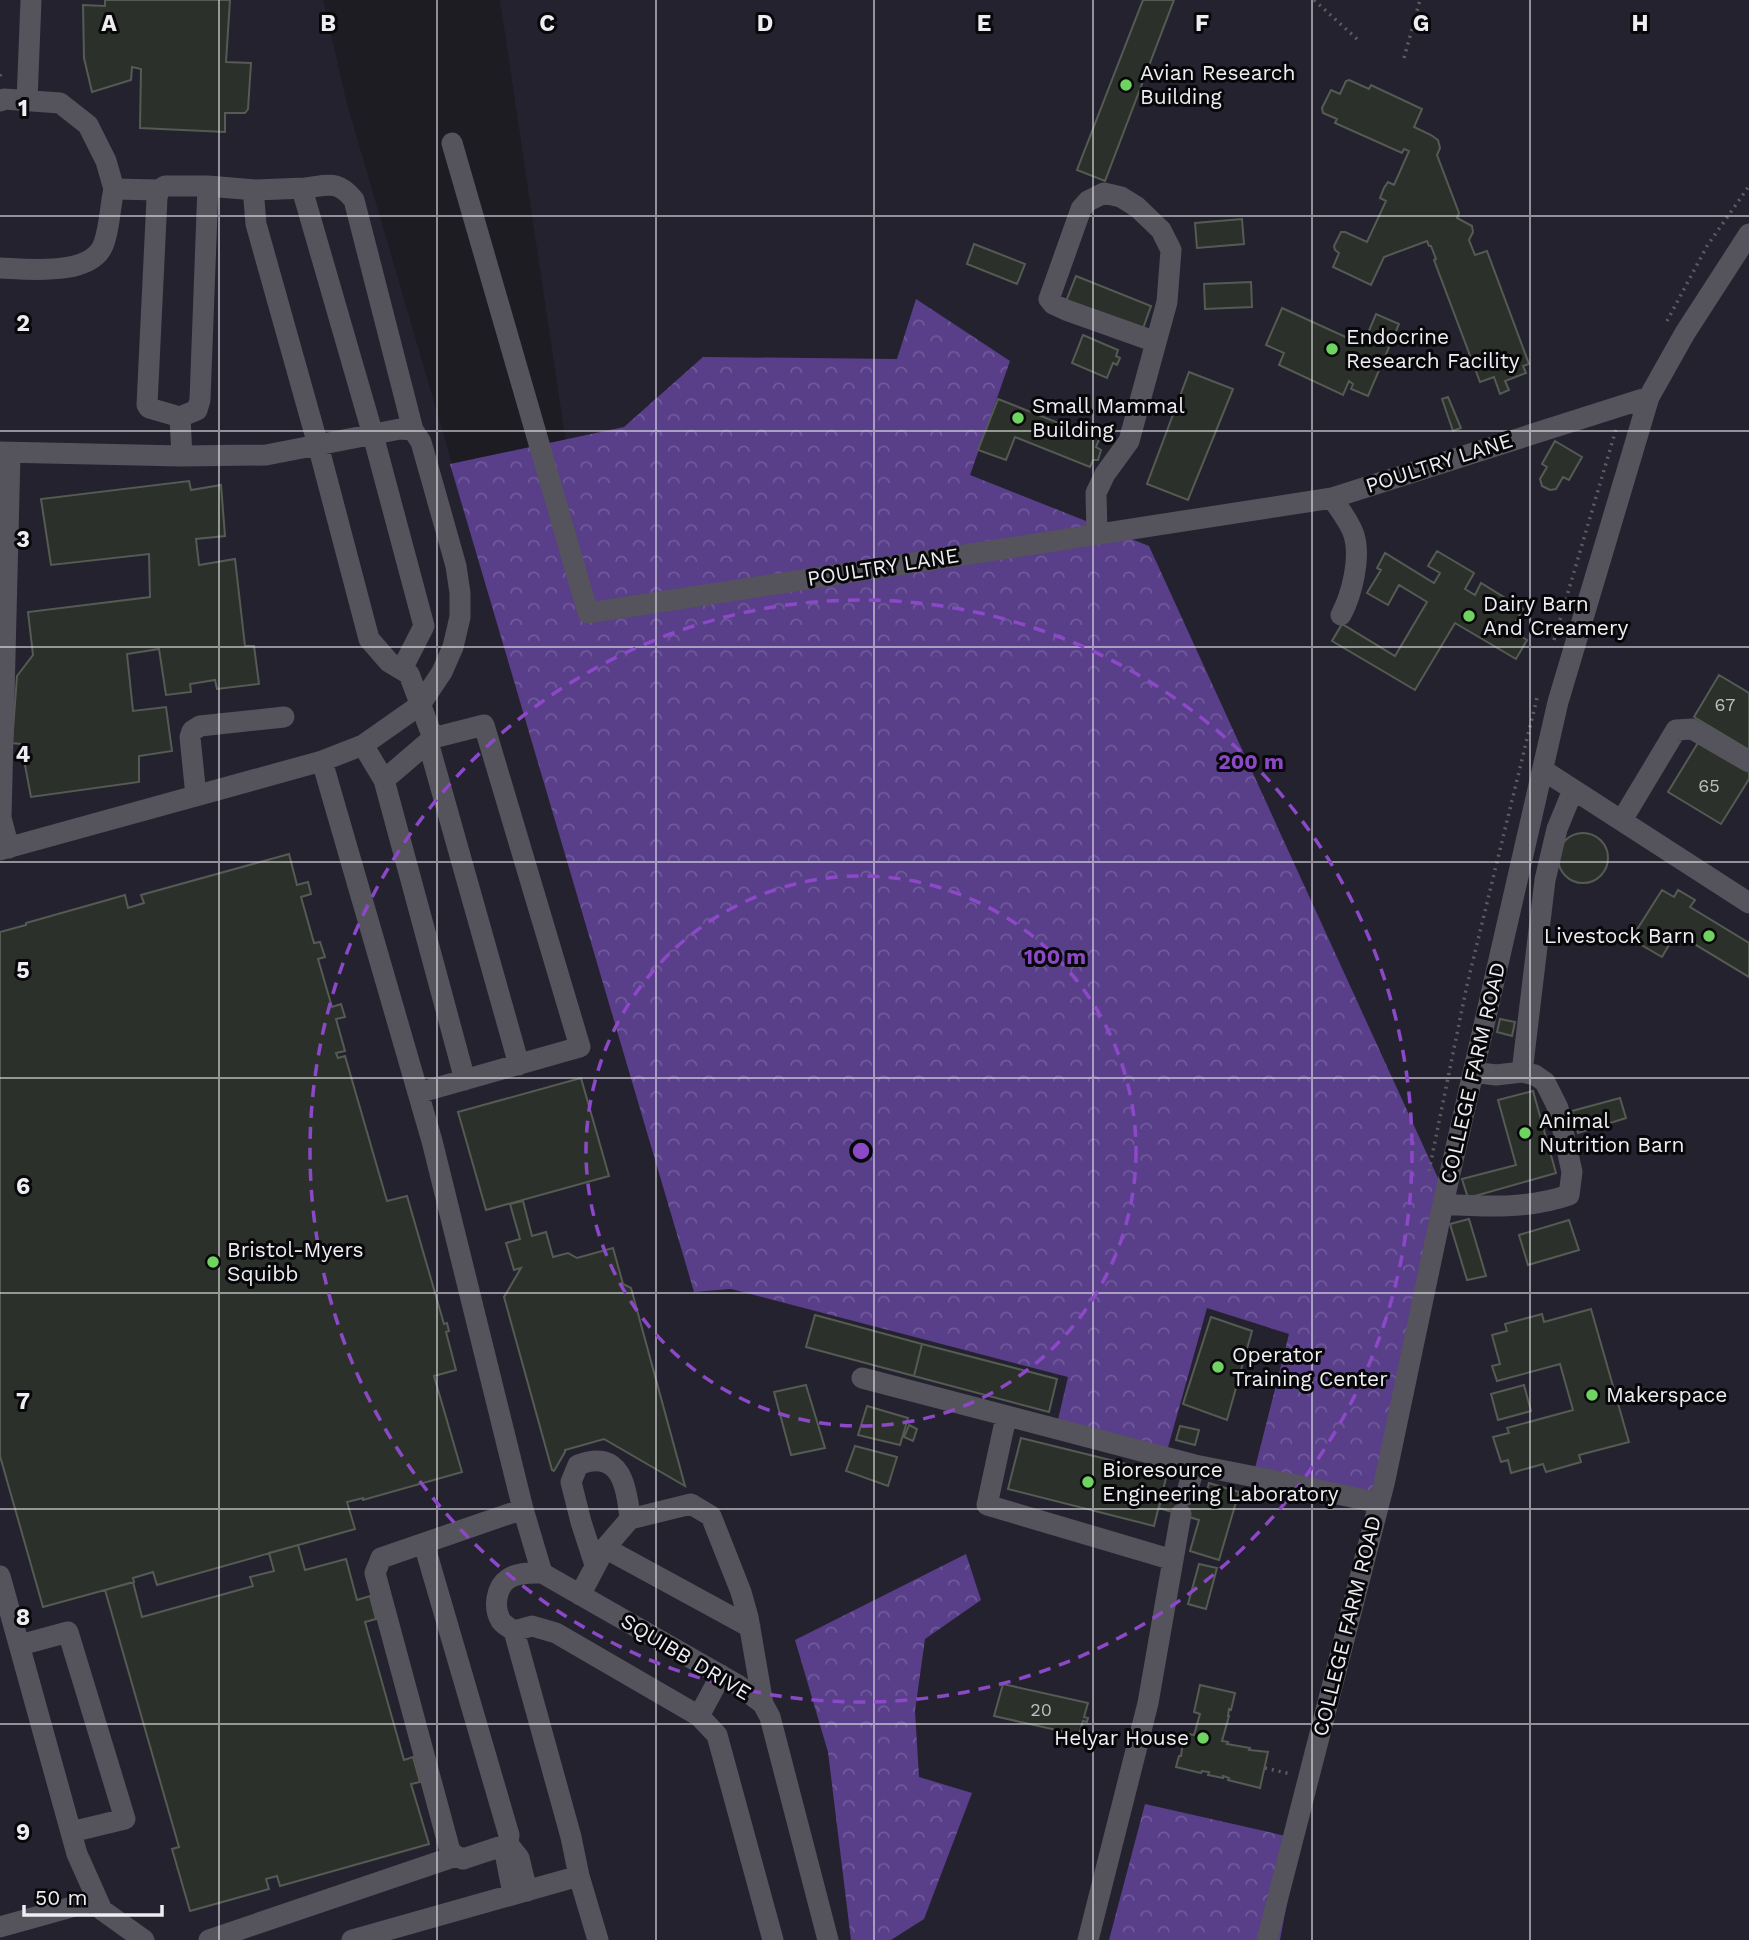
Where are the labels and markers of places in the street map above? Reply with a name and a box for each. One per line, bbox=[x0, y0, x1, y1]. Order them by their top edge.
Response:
place label: Avian Research Building bbox=[1140, 60, 1296, 109]
marker: Avian Research Building bbox=[1118, 77, 1134, 93]
place label: Endocrine Research Facility bbox=[1346, 324, 1520, 373]
marker: Endocrine Research Facility bbox=[1324, 341, 1340, 357]
place label: Small Mammal Building bbox=[1032, 393, 1185, 442]
marker: Small Mammal Building bbox=[1010, 410, 1026, 426]
place label: Dairy Barn And Creamery bbox=[1483, 591, 1629, 640]
marker: Dairy Barn And Creamery bbox=[1461, 608, 1477, 624]
place label: Livestock Barn bbox=[1544, 923, 1695, 948]
marker: Livestock Barn bbox=[1701, 928, 1717, 944]
place label: Animal Nutrition Barn bbox=[1539, 1108, 1684, 1157]
marker: Animal Nutrition Barn bbox=[1517, 1125, 1533, 1141]
centre of rings bbox=[849, 1139, 873, 1163]
place label: Bristol-Myers Squibb bbox=[227, 1237, 364, 1286]
marker: Bristol-Myers Squibb bbox=[205, 1254, 221, 1270]
place label: Operator Training Center bbox=[1232, 1342, 1388, 1391]
marker: Operator Training Center bbox=[1210, 1359, 1226, 1375]
place label: Makerspace bbox=[1606, 1382, 1727, 1407]
marker: Makerspace bbox=[1584, 1387, 1600, 1403]
place label: Bioresource Engineering Laboratory bbox=[1102, 1457, 1339, 1506]
marker: Bioresource Engineering Laboratory bbox=[1080, 1474, 1096, 1490]
place label: Helyar House bbox=[1054, 1725, 1189, 1750]
marker: Helyar House bbox=[1195, 1730, 1211, 1746]

